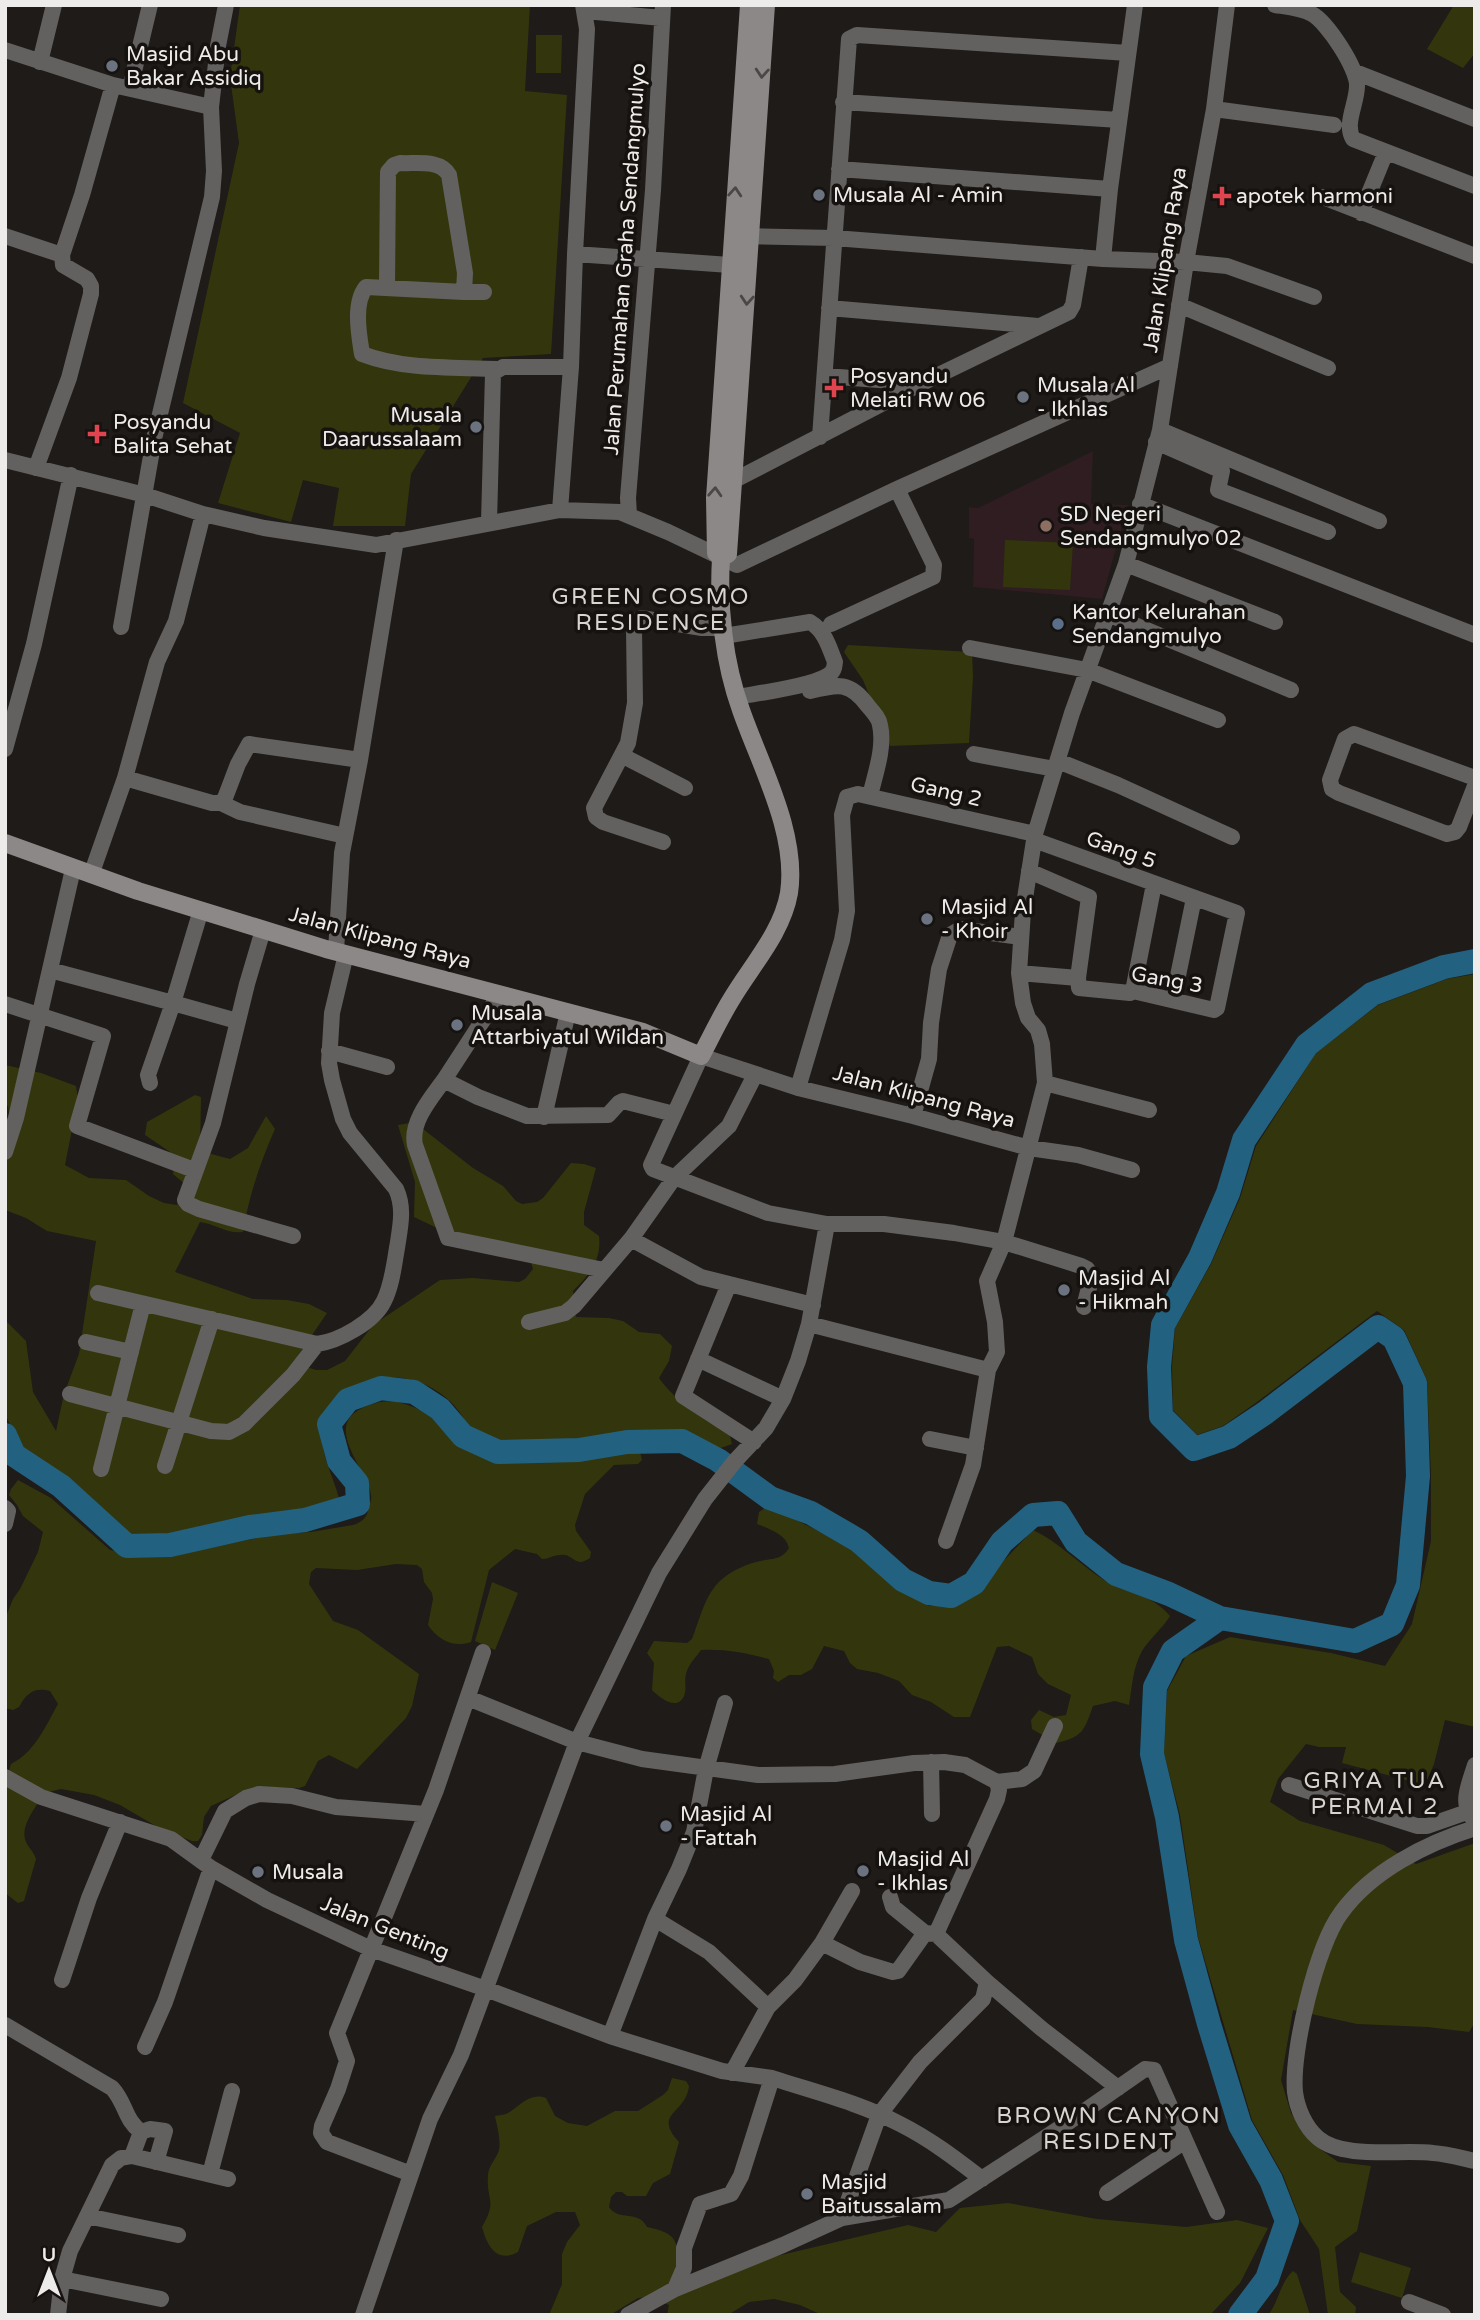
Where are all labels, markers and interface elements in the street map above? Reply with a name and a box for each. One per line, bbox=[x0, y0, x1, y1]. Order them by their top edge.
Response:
place label: Masjid Abu Bakar Assidiq bbox=[126, 42, 262, 91]
marker: Masjid Abu Bakar Assidiq bbox=[104, 58, 120, 74]
street label: Jalan Perumahan Graha Sendangmulyo bbox=[599, 62, 651, 456]
one-way arrow bbox=[755, 68, 770, 79]
street label: Jalan Klipang Raya bbox=[1138, 165, 1192, 355]
place label: Musala Al - Amin bbox=[833, 183, 1003, 208]
place label: apotek harmoni bbox=[1236, 184, 1393, 209]
one-way arrow bbox=[727, 186, 742, 197]
marker: Musala Al - Amin bbox=[811, 187, 827, 203]
marker: apotek harmoni bbox=[1214, 188, 1230, 204]
one-way arrow bbox=[739, 295, 754, 306]
place label: Posyandu Melati RW 06 bbox=[850, 364, 985, 413]
place label: Musala Al - Ikhlas bbox=[1037, 373, 1135, 422]
marker: Posyandu Melati RW 06 bbox=[824, 378, 844, 398]
marker: Musala Al - Ikhlas bbox=[1015, 389, 1031, 405]
place label: Musala Daarussalaam bbox=[322, 403, 462, 452]
place label: Posyandu Balita Sehat bbox=[113, 410, 232, 459]
marker: Musala Daarussalaam bbox=[468, 419, 484, 435]
marker: Posyandu Balita Sehat bbox=[87, 424, 107, 444]
one-way arrow bbox=[708, 486, 723, 497]
place label: SD Negeri Sendangmulyo 02 bbox=[1060, 502, 1242, 551]
marker: SD Negeri Sendangmulyo 02 bbox=[1038, 518, 1054, 534]
district label: GREEN COSMO RESIDENCE bbox=[552, 583, 750, 637]
place label: Kantor Kelurahan Sendangmulyo bbox=[1072, 600, 1246, 649]
marker: Kantor Kelurahan Sendangmulyo bbox=[1050, 616, 1066, 632]
street label: Gang 2 bbox=[908, 772, 984, 812]
street label: Gang 5 bbox=[1083, 826, 1159, 874]
place label: Masjid Al - Khoir bbox=[941, 895, 1033, 944]
street label: Jalan Klipang Raya bbox=[286, 902, 474, 974]
marker: Masjid Al - Khoir bbox=[919, 911, 935, 927]
street label: Gang 3 bbox=[1129, 961, 1205, 999]
place label: Musala Attarbiyatul Wildan bbox=[471, 1001, 664, 1050]
marker: Musala Attarbiyatul Wildan bbox=[449, 1017, 465, 1033]
street label: Jalan Klipang Raya bbox=[830, 1061, 1018, 1133]
place label: Masjid Al - Hikmah bbox=[1078, 1266, 1170, 1315]
marker: Masjid Al - Hikmah bbox=[1056, 1282, 1072, 1298]
district label: GRIYA TUA PERMAI 2 bbox=[1304, 1767, 1446, 1821]
place label: Masjid Al - Fattah bbox=[680, 1802, 772, 1851]
marker: Masjid Al - Fattah bbox=[658, 1818, 674, 1834]
place label: Masjid Al - Ikhlas bbox=[877, 1847, 969, 1896]
place label: Musala bbox=[272, 1860, 344, 1885]
marker: Masjid Al - Ikhlas bbox=[855, 1863, 871, 1879]
marker: Musala bbox=[250, 1864, 266, 1880]
street label: Jalan Genting bbox=[317, 1891, 453, 1965]
district label: BROWN CANYON RESIDENT bbox=[996, 2102, 1222, 2156]
place label: Masjid Baitussalam bbox=[821, 2170, 942, 2219]
marker: Masjid Baitussalam bbox=[799, 2186, 815, 2202]
north arrow bbox=[14, 2236, 84, 2306]
text: U bbox=[42, 2244, 56, 2266]

